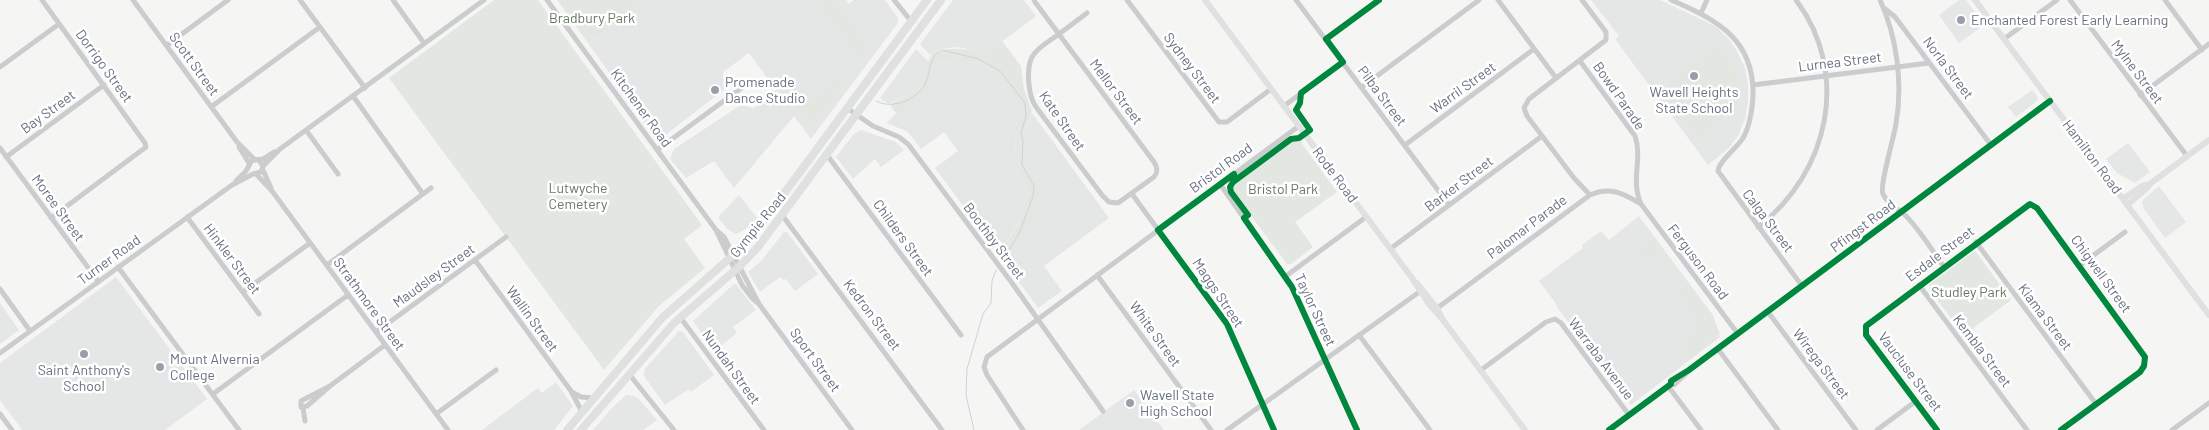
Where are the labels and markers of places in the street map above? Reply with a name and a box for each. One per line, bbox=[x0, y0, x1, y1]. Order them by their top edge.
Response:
place label: Enchanted Forest Early Learning bbox=[1971, 12, 2168, 28]
marker: Enchanted Forest Early Learning bbox=[1955, 14, 1967, 26]
marker: Wavell Heights State School bbox=[1688, 70, 1700, 82]
place label: Promenade Dance Studio bbox=[725, 74, 805, 106]
marker: Promenade Dance Studio bbox=[709, 84, 721, 96]
place label: Wavell Heights State School bbox=[1650, 84, 1738, 116]
marker: Saint Anthony's School bbox=[78, 348, 90, 360]
place label: Mount Alvernia College bbox=[170, 351, 260, 384]
marker: Mount Alvernia College bbox=[154, 361, 166, 373]
place label: Saint Anthony's School bbox=[38, 362, 130, 394]
place label: Wavell State High School bbox=[1140, 387, 1215, 420]
marker: Wavell State High School bbox=[1124, 397, 1136, 409]

